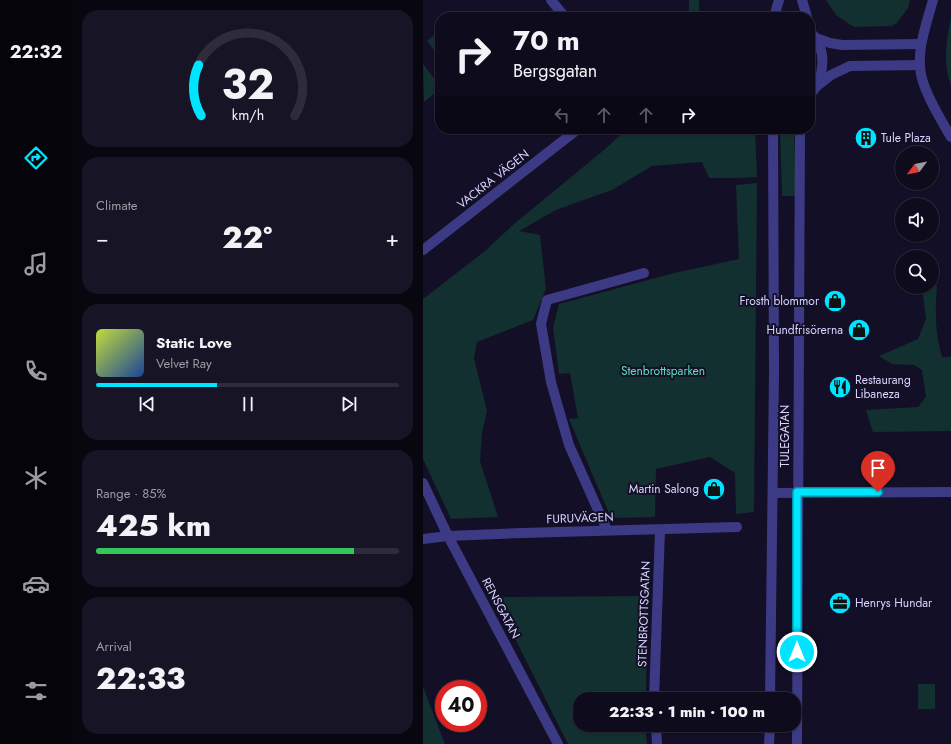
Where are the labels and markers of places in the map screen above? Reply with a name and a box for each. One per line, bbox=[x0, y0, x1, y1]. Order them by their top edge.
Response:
building icon: Tule Plaza bbox=[853, 125, 879, 151]
place label: Tule Plaza bbox=[881, 129, 931, 147]
shop icon: Frosth blommor bbox=[822, 288, 848, 314]
place label: Frosth blommor bbox=[740, 292, 820, 310]
shop icon: Hundfrisörerna bbox=[846, 317, 872, 343]
place label: Hundfrisörerna bbox=[767, 321, 843, 339]
place label: Restaurang Libaneza bbox=[855, 371, 911, 403]
restaurant icon: Restaurang Libaneza bbox=[827, 374, 853, 400]
pin bbox=[861, 451, 895, 492]
shop icon: Martin Salong bbox=[701, 476, 727, 502]
place label: Martin Salong bbox=[629, 480, 699, 498]
office icon: Henrys Hundar bbox=[827, 590, 853, 616]
place label: Henrys Hundar bbox=[855, 594, 933, 612]

